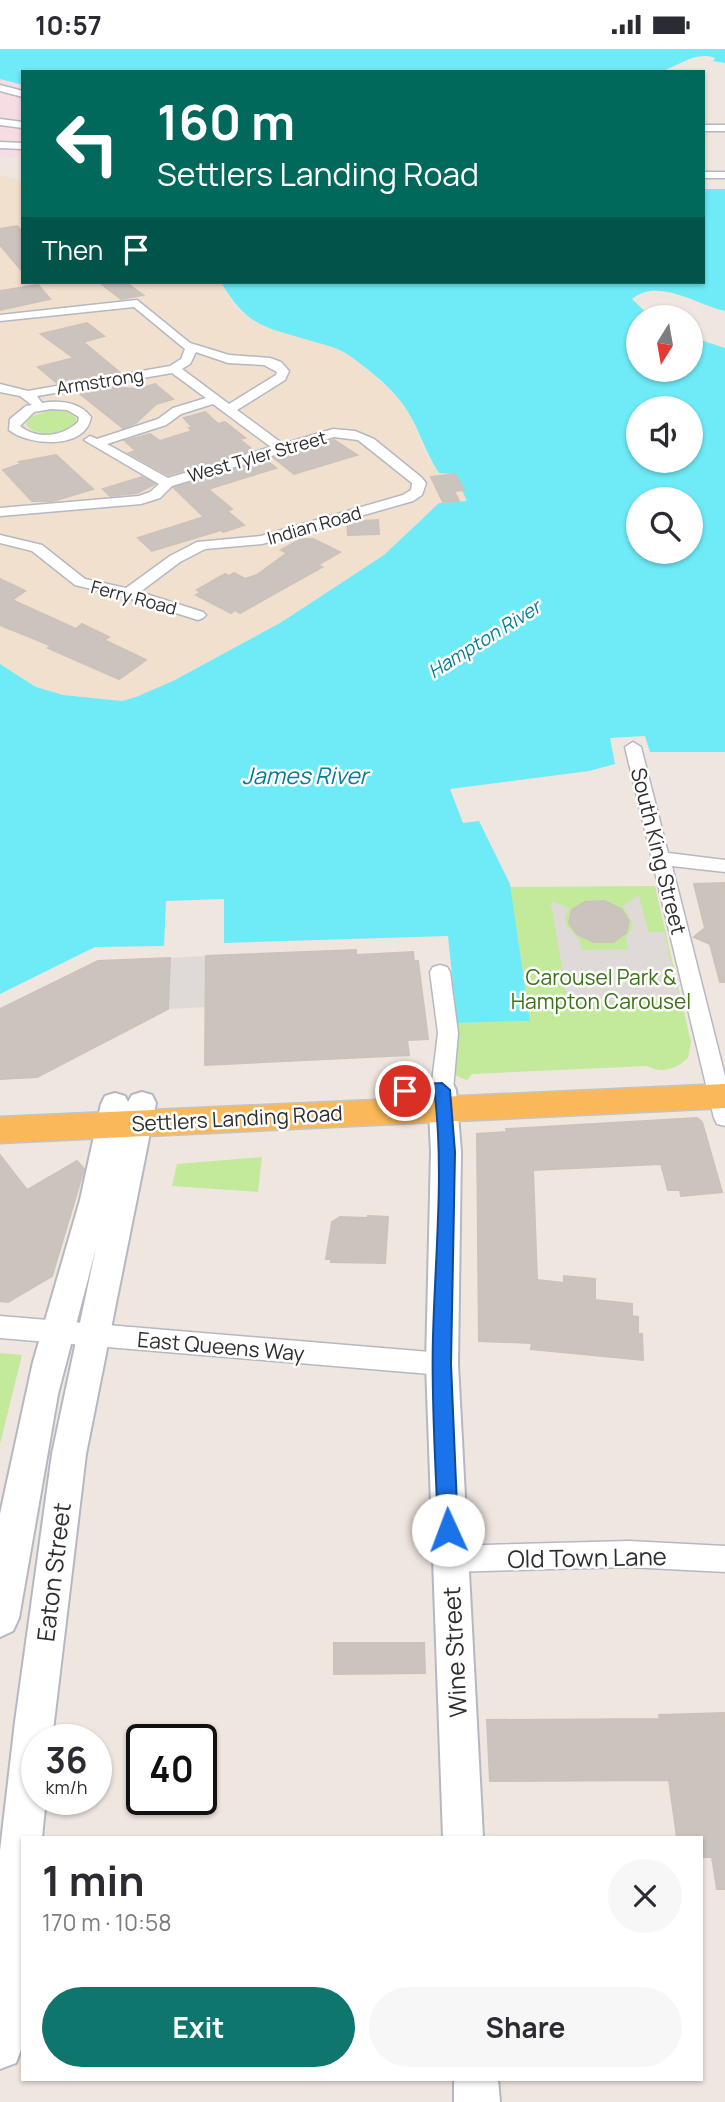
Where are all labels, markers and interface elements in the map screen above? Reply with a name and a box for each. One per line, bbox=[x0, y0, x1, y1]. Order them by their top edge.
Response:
text: 10:57 bbox=[35, 7, 102, 43]
text: 160 m bbox=[157, 88, 295, 155]
icon: left bbox=[42, 98, 133, 189]
text: Settlers Landing Road bbox=[157, 152, 479, 196]
icon: arrive bbox=[117, 231, 155, 269]
text: Then bbox=[42, 232, 103, 268]
north arrow bbox=[626, 305, 704, 381]
map controls bbox=[626, 305, 703, 564]
street label: Armstrong bbox=[55, 362, 145, 400]
button: sound bbox=[626, 396, 703, 473]
street label: West Tyler Street bbox=[185, 425, 329, 487]
button: search bbox=[626, 487, 703, 564]
street label: Indian Road bbox=[264, 500, 364, 550]
street label: Ferry Road bbox=[88, 574, 180, 620]
water label: Hampton River bbox=[423, 593, 547, 684]
water label: James River bbox=[242, 759, 371, 791]
street label: South King Street bbox=[625, 765, 693, 937]
park label: Carousel Park & Hampton Carousel bbox=[511, 963, 691, 1015]
pin bbox=[375, 1061, 435, 1121]
icon: arrive bbox=[386, 1072, 424, 1110]
street label: Settlers Landing Road bbox=[131, 1098, 343, 1138]
street label: East Queens Way bbox=[136, 1325, 306, 1367]
position arrow bbox=[411, 1493, 485, 1567]
street label: Eaton Street bbox=[28, 1501, 78, 1643]
street label: Old Town Lane bbox=[507, 1539, 667, 1575]
street label: Wine Street bbox=[434, 1586, 474, 1718]
speed limit sign: 40 bbox=[126, 1724, 217, 1815]
text: 36 bbox=[45, 1736, 88, 1784]
text: km/h bbox=[46, 1775, 87, 1799]
text: 1 min bbox=[42, 1851, 145, 1909]
button: close bbox=[608, 1859, 682, 1933]
text: 170 m · 10:58 bbox=[42, 1906, 172, 1938]
button: Exit bbox=[42, 1987, 355, 2067]
button: Share bbox=[369, 1987, 682, 2067]

